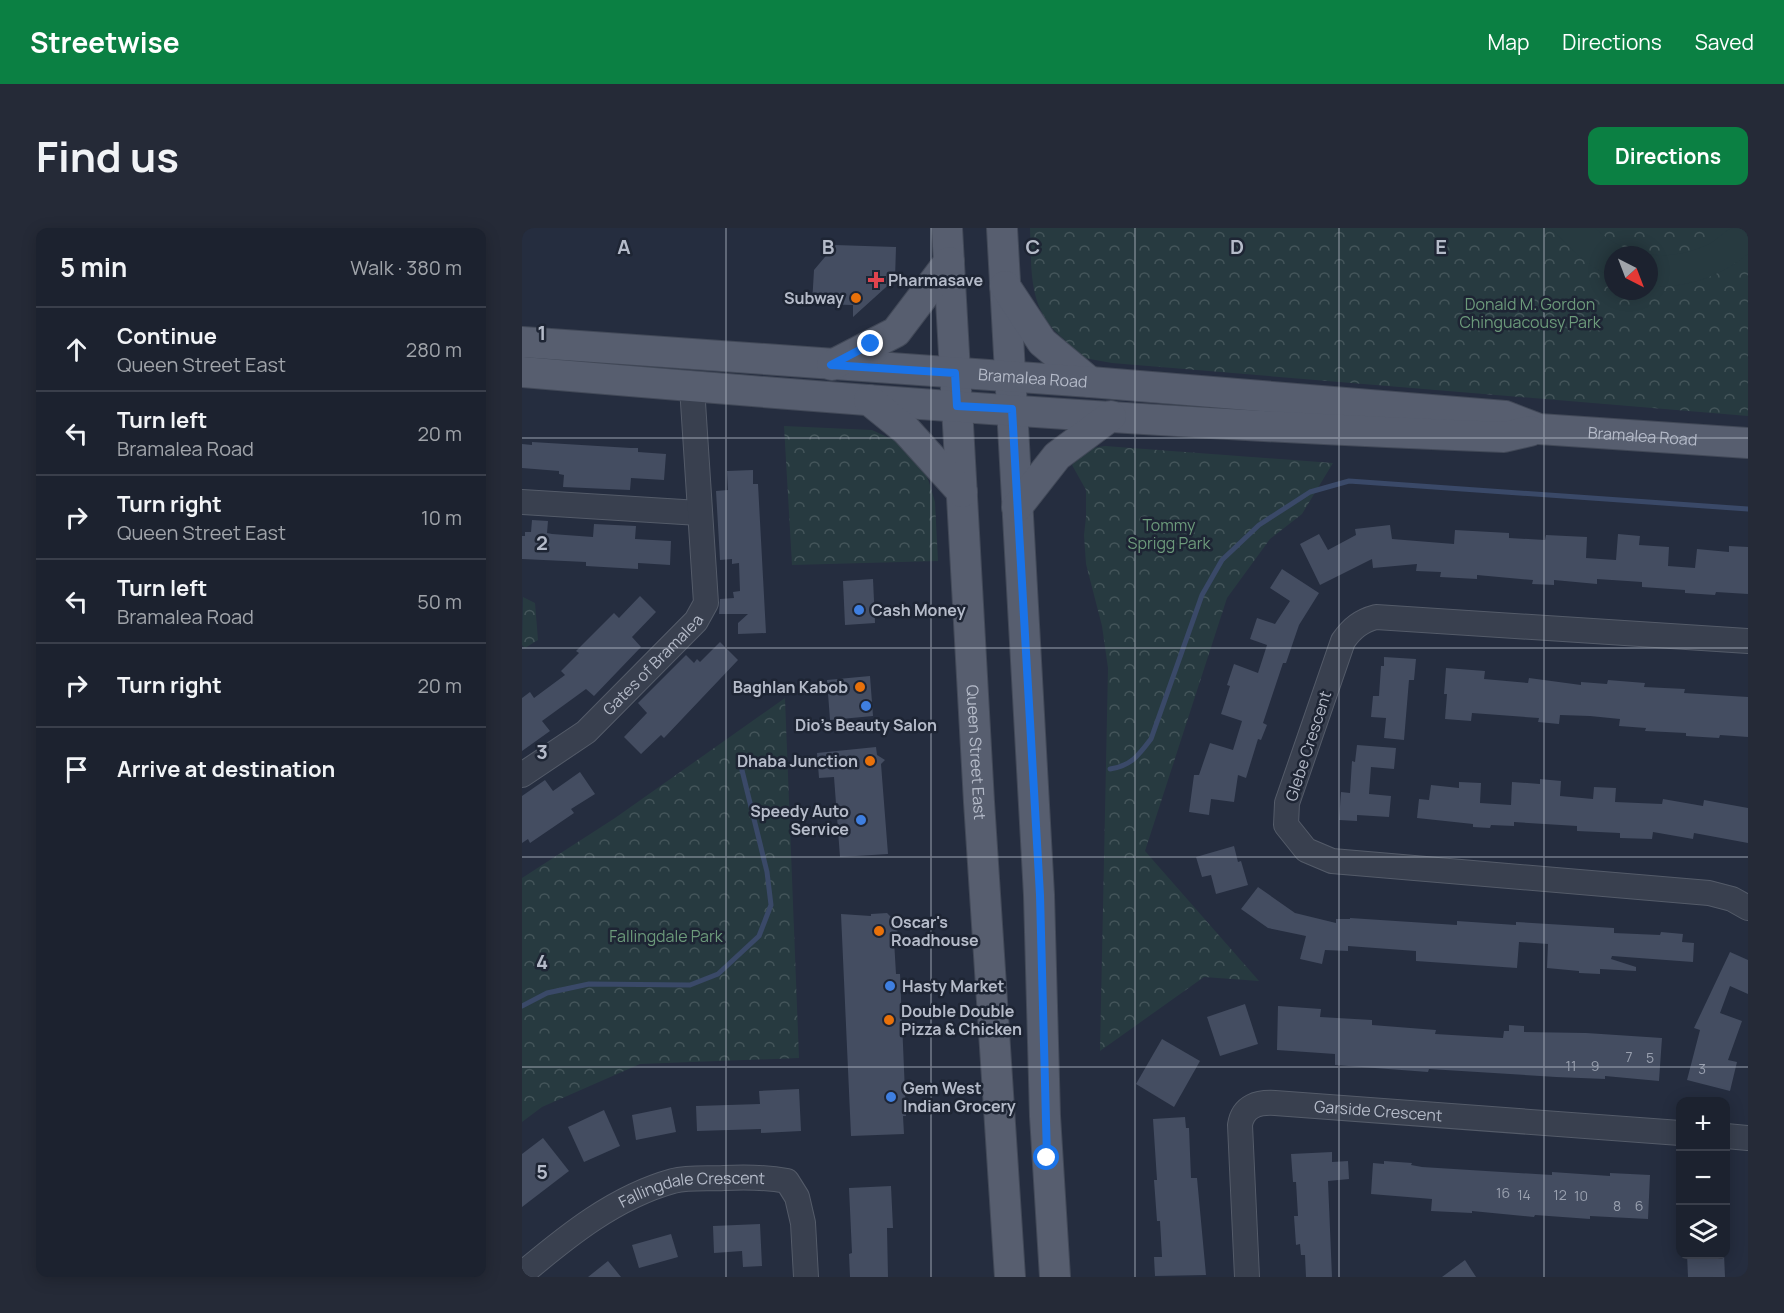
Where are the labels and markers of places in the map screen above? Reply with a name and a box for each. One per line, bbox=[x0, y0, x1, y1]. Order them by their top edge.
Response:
place label: Pharmasave bbox=[888, 269, 984, 291]
marker: Pharmasave bbox=[869, 273, 883, 287]
place label: Subway bbox=[784, 287, 844, 309]
marker: Subway bbox=[849, 291, 863, 305]
place label: Cash Money bbox=[871, 599, 966, 621]
marker: Cash Money bbox=[852, 603, 866, 617]
place label: Baghlan Kabob bbox=[733, 676, 848, 698]
marker: Baghlan Kabob bbox=[853, 680, 867, 694]
marker: Dio's Beauty Salon bbox=[859, 699, 873, 713]
place label: Dio's Beauty Salon bbox=[795, 714, 937, 736]
place label: Dhaba Junction bbox=[737, 750, 858, 772]
marker: Dhaba Junction bbox=[863, 754, 877, 768]
place label: Speedy Auto Service bbox=[750, 800, 849, 840]
marker: Speedy Auto Service bbox=[854, 813, 868, 827]
place label: Oscar's Roadhouse bbox=[891, 911, 979, 951]
marker: Oscar's Roadhouse bbox=[872, 924, 886, 938]
place label: Hasty Market bbox=[902, 975, 1005, 997]
marker: Hasty Market bbox=[883, 979, 897, 993]
place label: Double Double Pizza & Chicken bbox=[901, 1000, 1022, 1040]
marker: Double Double Pizza & Chicken bbox=[882, 1013, 896, 1027]
place label: Gem West Indian Grocery bbox=[903, 1077, 1016, 1117]
marker: Gem West Indian Grocery bbox=[884, 1090, 898, 1104]

